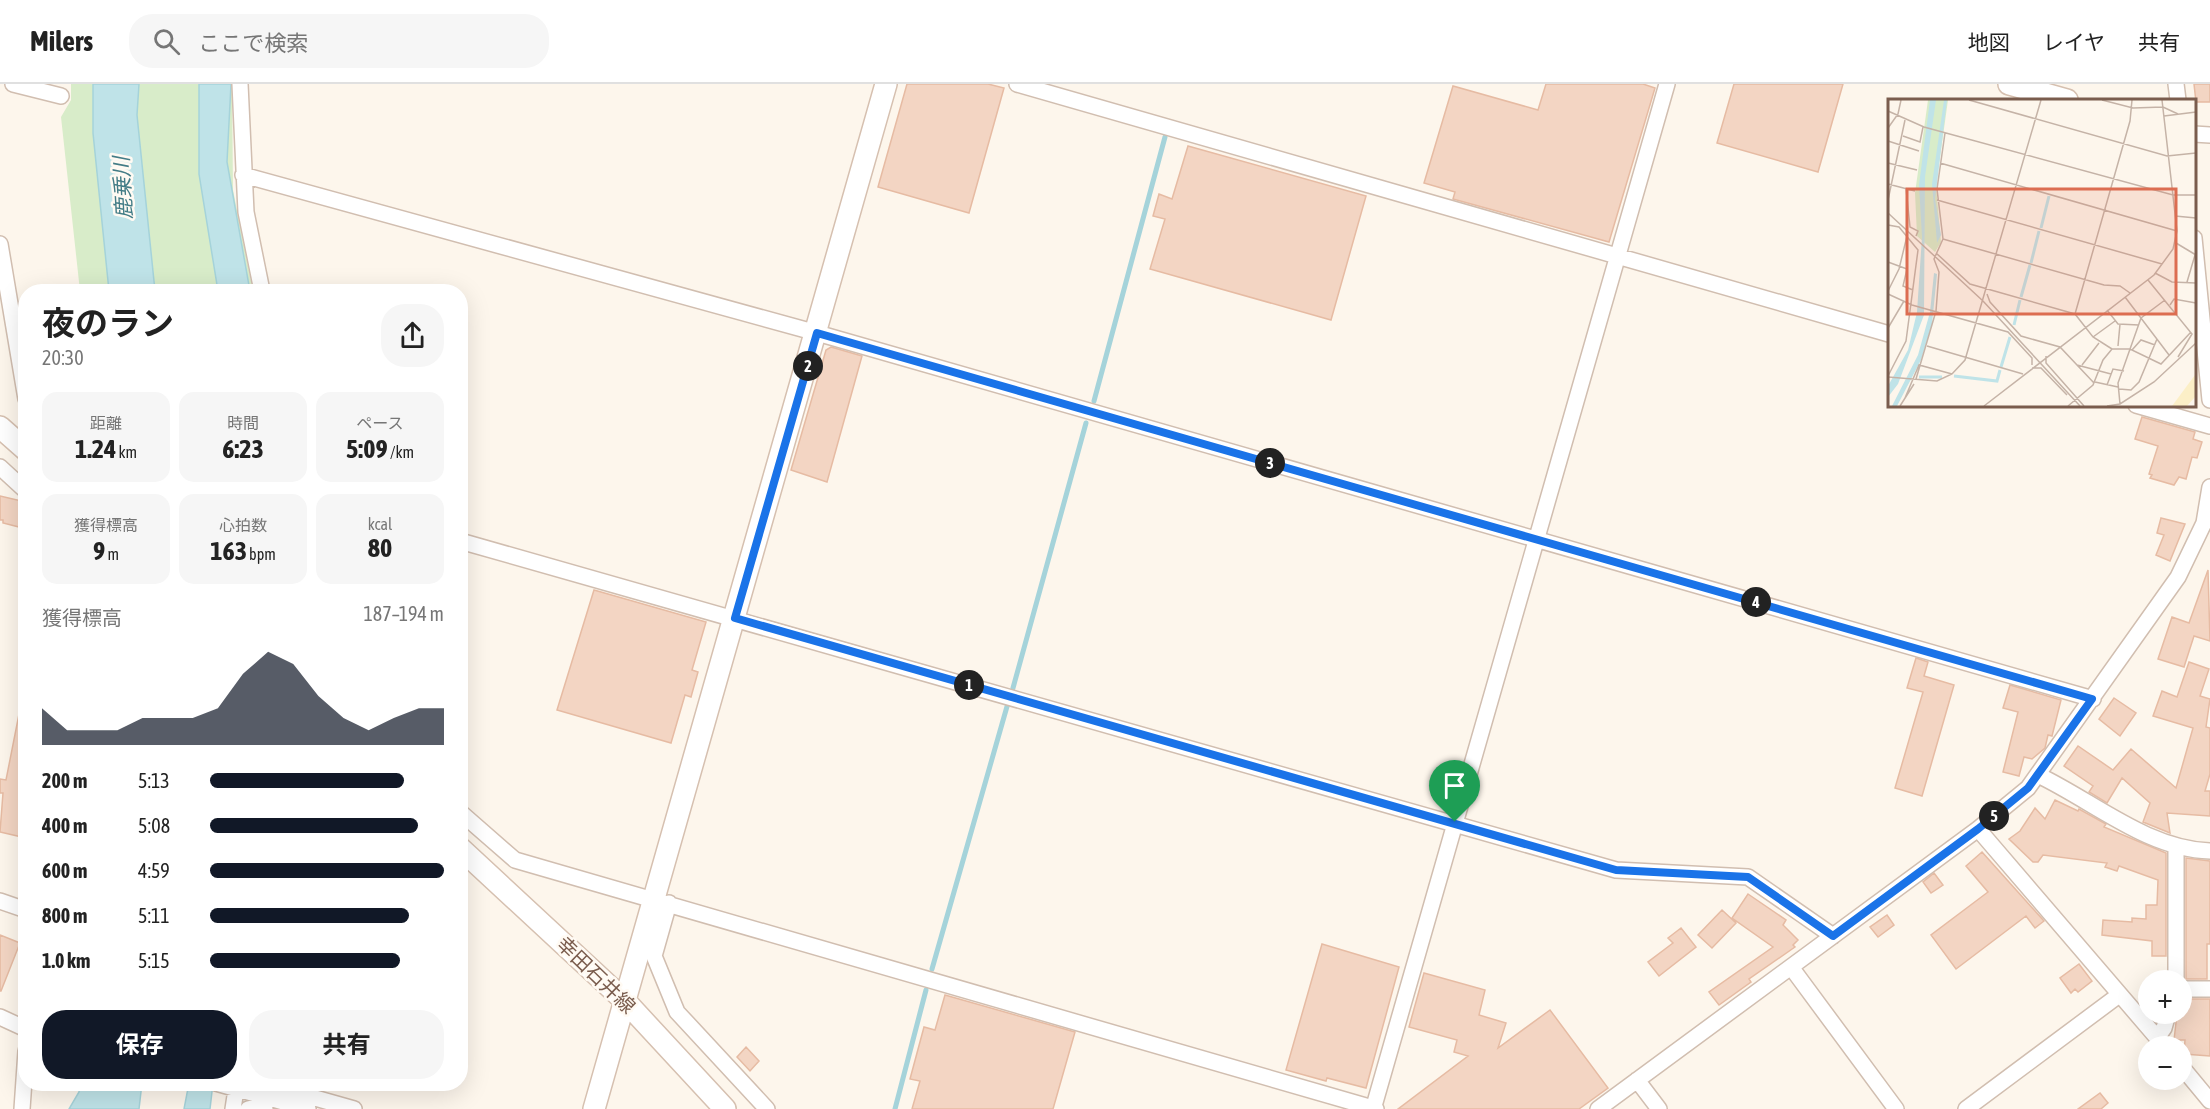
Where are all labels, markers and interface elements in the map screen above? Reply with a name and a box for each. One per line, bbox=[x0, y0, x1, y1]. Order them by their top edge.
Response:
search box bbox=[129, 14, 549, 68]
text: Milers bbox=[30, 25, 93, 57]
icon: search bbox=[150, 25, 183, 58]
text: ここで検索 bbox=[198, 30, 308, 56]
text: 地図 bbox=[1968, 30, 2010, 54]
text: レイヤ bbox=[2043, 30, 2105, 54]
text: 共有 bbox=[2138, 30, 2180, 54]
inset map bbox=[1888, 99, 2195, 406]
water label: 鹿乗川 bbox=[108, 154, 136, 220]
text: 夜のラン bbox=[42, 304, 174, 342]
button: share bbox=[381, 304, 444, 367]
text: 20:30 bbox=[42, 346, 84, 369]
pin: 2 bbox=[793, 351, 823, 381]
text: 2 bbox=[804, 357, 812, 375]
text: 距離 bbox=[90, 414, 122, 432]
text: 時間 bbox=[227, 414, 259, 432]
text: ペース bbox=[356, 414, 404, 432]
text: 1.24 bbox=[75, 434, 116, 464]
text: 6:23 bbox=[222, 434, 264, 464]
text: 5:09 bbox=[346, 434, 388, 464]
text: km bbox=[116, 443, 137, 461]
text: /km bbox=[388, 443, 414, 461]
pin: 3 bbox=[1255, 448, 1285, 478]
text: 3 bbox=[1266, 454, 1274, 472]
text: kcal bbox=[368, 515, 392, 533]
text: 獲得標高 bbox=[74, 516, 138, 534]
text: 心拍数 bbox=[219, 516, 267, 534]
text: 80 bbox=[368, 533, 392, 563]
text: 9 bbox=[93, 536, 105, 566]
text: 163 bbox=[210, 536, 247, 566]
text: m bbox=[105, 545, 119, 563]
text: bpm bbox=[247, 545, 276, 563]
pin: 4 bbox=[1741, 587, 1771, 617]
text: 4 bbox=[1752, 593, 1760, 611]
text: 187–194 m bbox=[363, 602, 444, 625]
text: 獲得標高 bbox=[42, 606, 122, 629]
pin: 1 bbox=[954, 670, 984, 700]
text: 1 bbox=[965, 676, 973, 694]
pin bbox=[1429, 760, 1480, 822]
text: 200 m bbox=[42, 769, 87, 792]
text: 5:13 bbox=[138, 769, 170, 792]
icon: arrive bbox=[1438, 769, 1471, 802]
pin: 5 bbox=[1979, 801, 2009, 831]
text: 5 bbox=[1990, 807, 1998, 825]
text: 400 m bbox=[42, 814, 87, 837]
text: 5:08 bbox=[138, 814, 170, 837]
text: 600 m bbox=[42, 859, 87, 882]
text: 4:59 bbox=[138, 859, 170, 882]
text: 800 m bbox=[42, 904, 87, 927]
text: 5:11 bbox=[138, 904, 170, 927]
street label: 幸田石井線 bbox=[552, 932, 640, 1018]
text: 1.0 km bbox=[42, 949, 90, 972]
text: 5:15 bbox=[138, 949, 170, 972]
map controls bbox=[2138, 970, 2192, 1090]
button: + bbox=[2138, 970, 2192, 1024]
button: 保存 bbox=[42, 1010, 237, 1079]
button: 共有 bbox=[249, 1010, 444, 1079]
button: − bbox=[2138, 1036, 2192, 1090]

